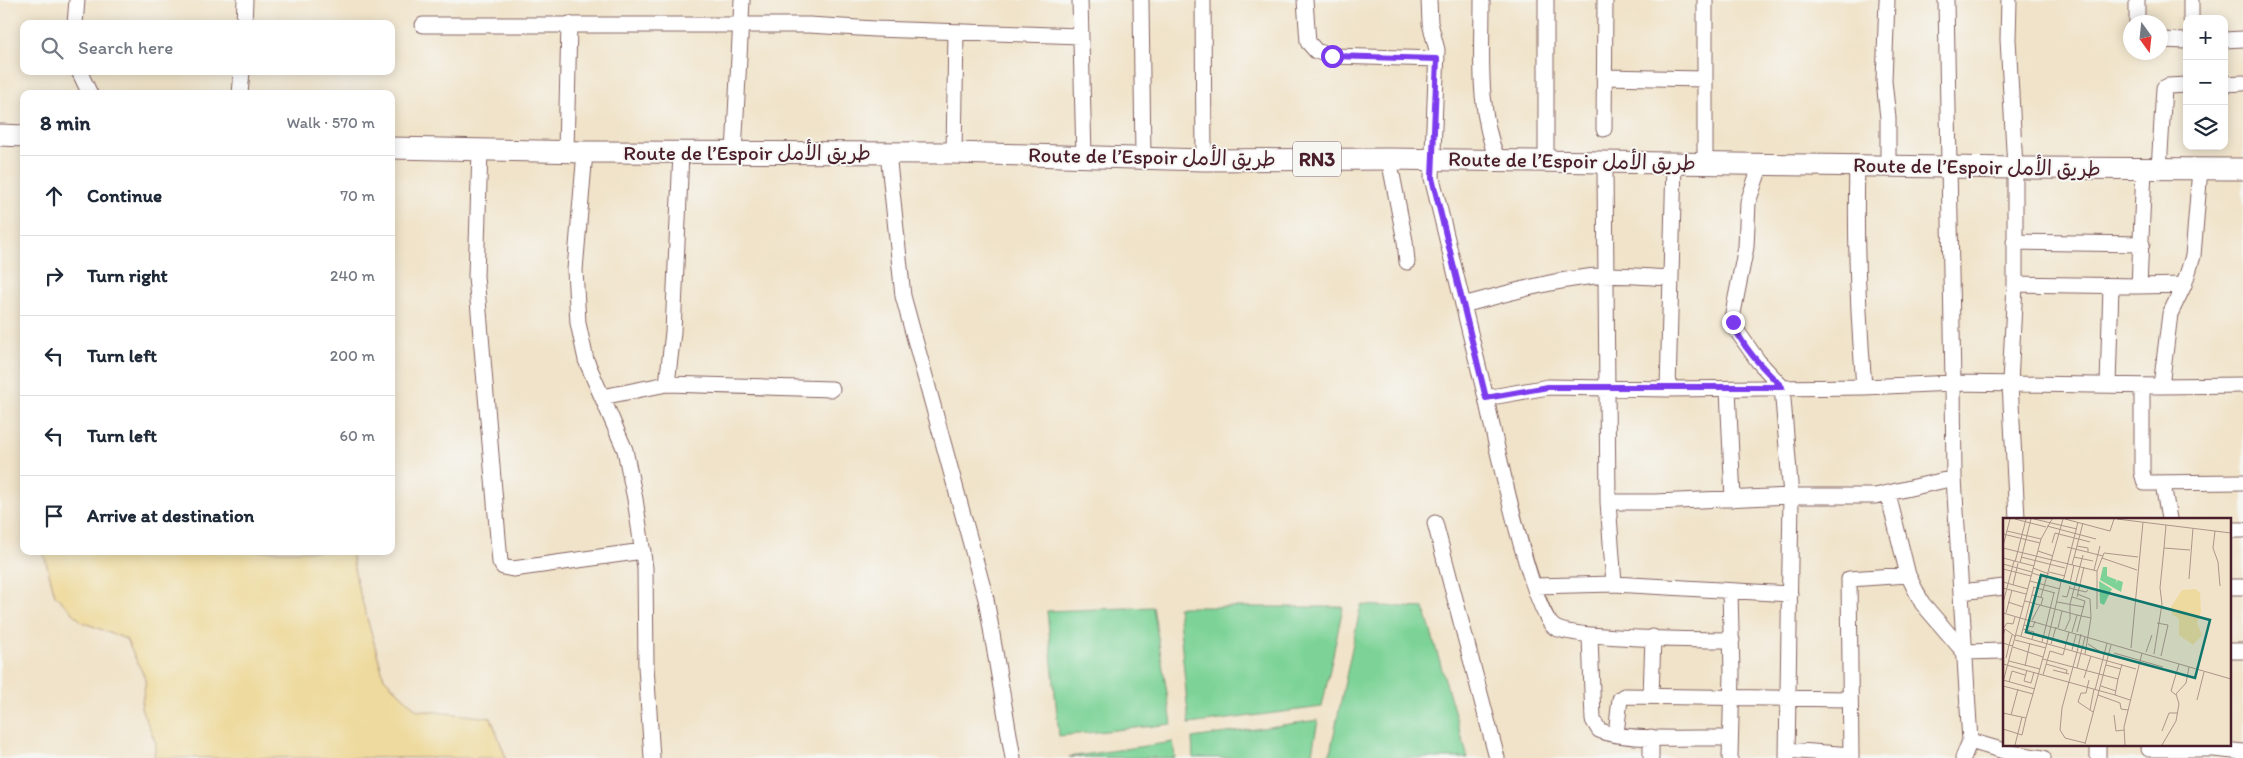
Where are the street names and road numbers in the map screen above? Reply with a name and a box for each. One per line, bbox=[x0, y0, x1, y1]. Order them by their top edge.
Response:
street label: Route de l’Espoir طريق الأمل bbox=[623, 139, 871, 165]
street label: Route de l’Espoir طريق الأمل bbox=[1028, 141, 1276, 171]
road number: RN3 bbox=[1293, 142, 1341, 176]
street label: Route de l’Espoir طريق الأمل bbox=[1448, 145, 1696, 175]
street label: Route de l’Espoir طريق الأمل bbox=[1853, 151, 2101, 181]

